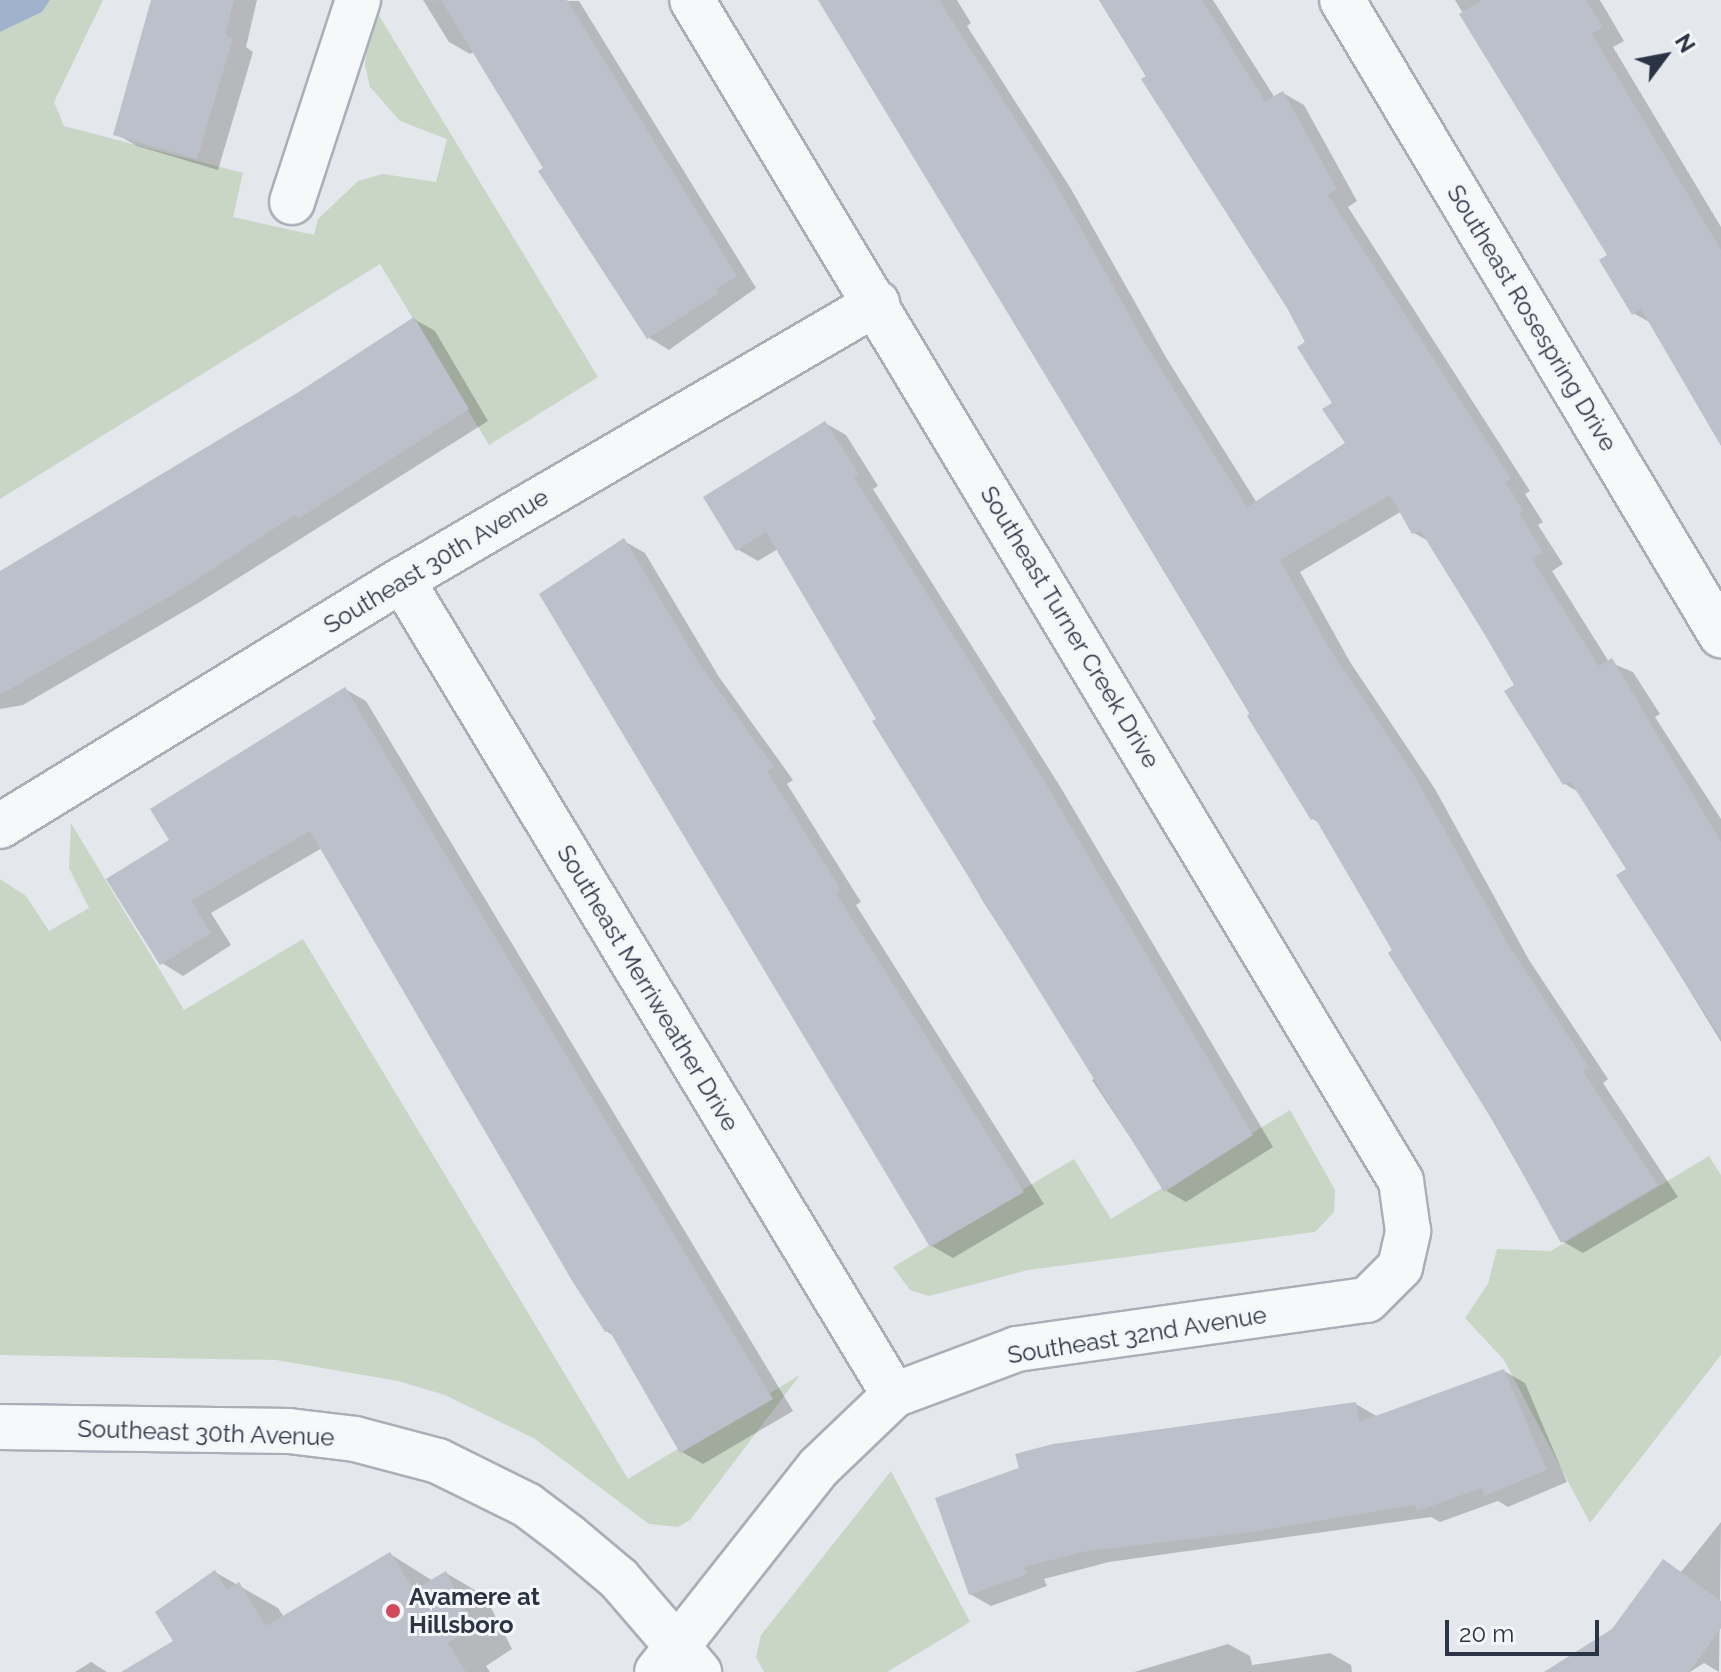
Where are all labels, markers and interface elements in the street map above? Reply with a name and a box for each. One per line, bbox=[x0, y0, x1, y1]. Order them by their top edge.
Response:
north arrow bbox=[1625, 16, 1705, 96]
text: N bbox=[1670, 29, 1701, 57]
street label: Southeast Rosespring Drive bbox=[1441, 180, 1623, 456]
street label: Southeast Turner Creek Drive bbox=[974, 480, 1166, 774]
street label: Southeast 30th Avenue bbox=[318, 482, 554, 640]
street label: Southeast Merriweather Drive bbox=[551, 840, 745, 1136]
street label: Southeast 32nd Avenue bbox=[1005, 1300, 1269, 1370]
street label: Southeast 30th Avenue bbox=[77, 1414, 335, 1452]
place label: Avamere at Hillsboro bbox=[409, 1583, 540, 1639]
marker: Avamere at Hillsboro bbox=[384, 1602, 402, 1620]
scale bar bbox=[1449, 1604, 1603, 1654]
text: 20 m bbox=[1459, 1619, 1514, 1648]

